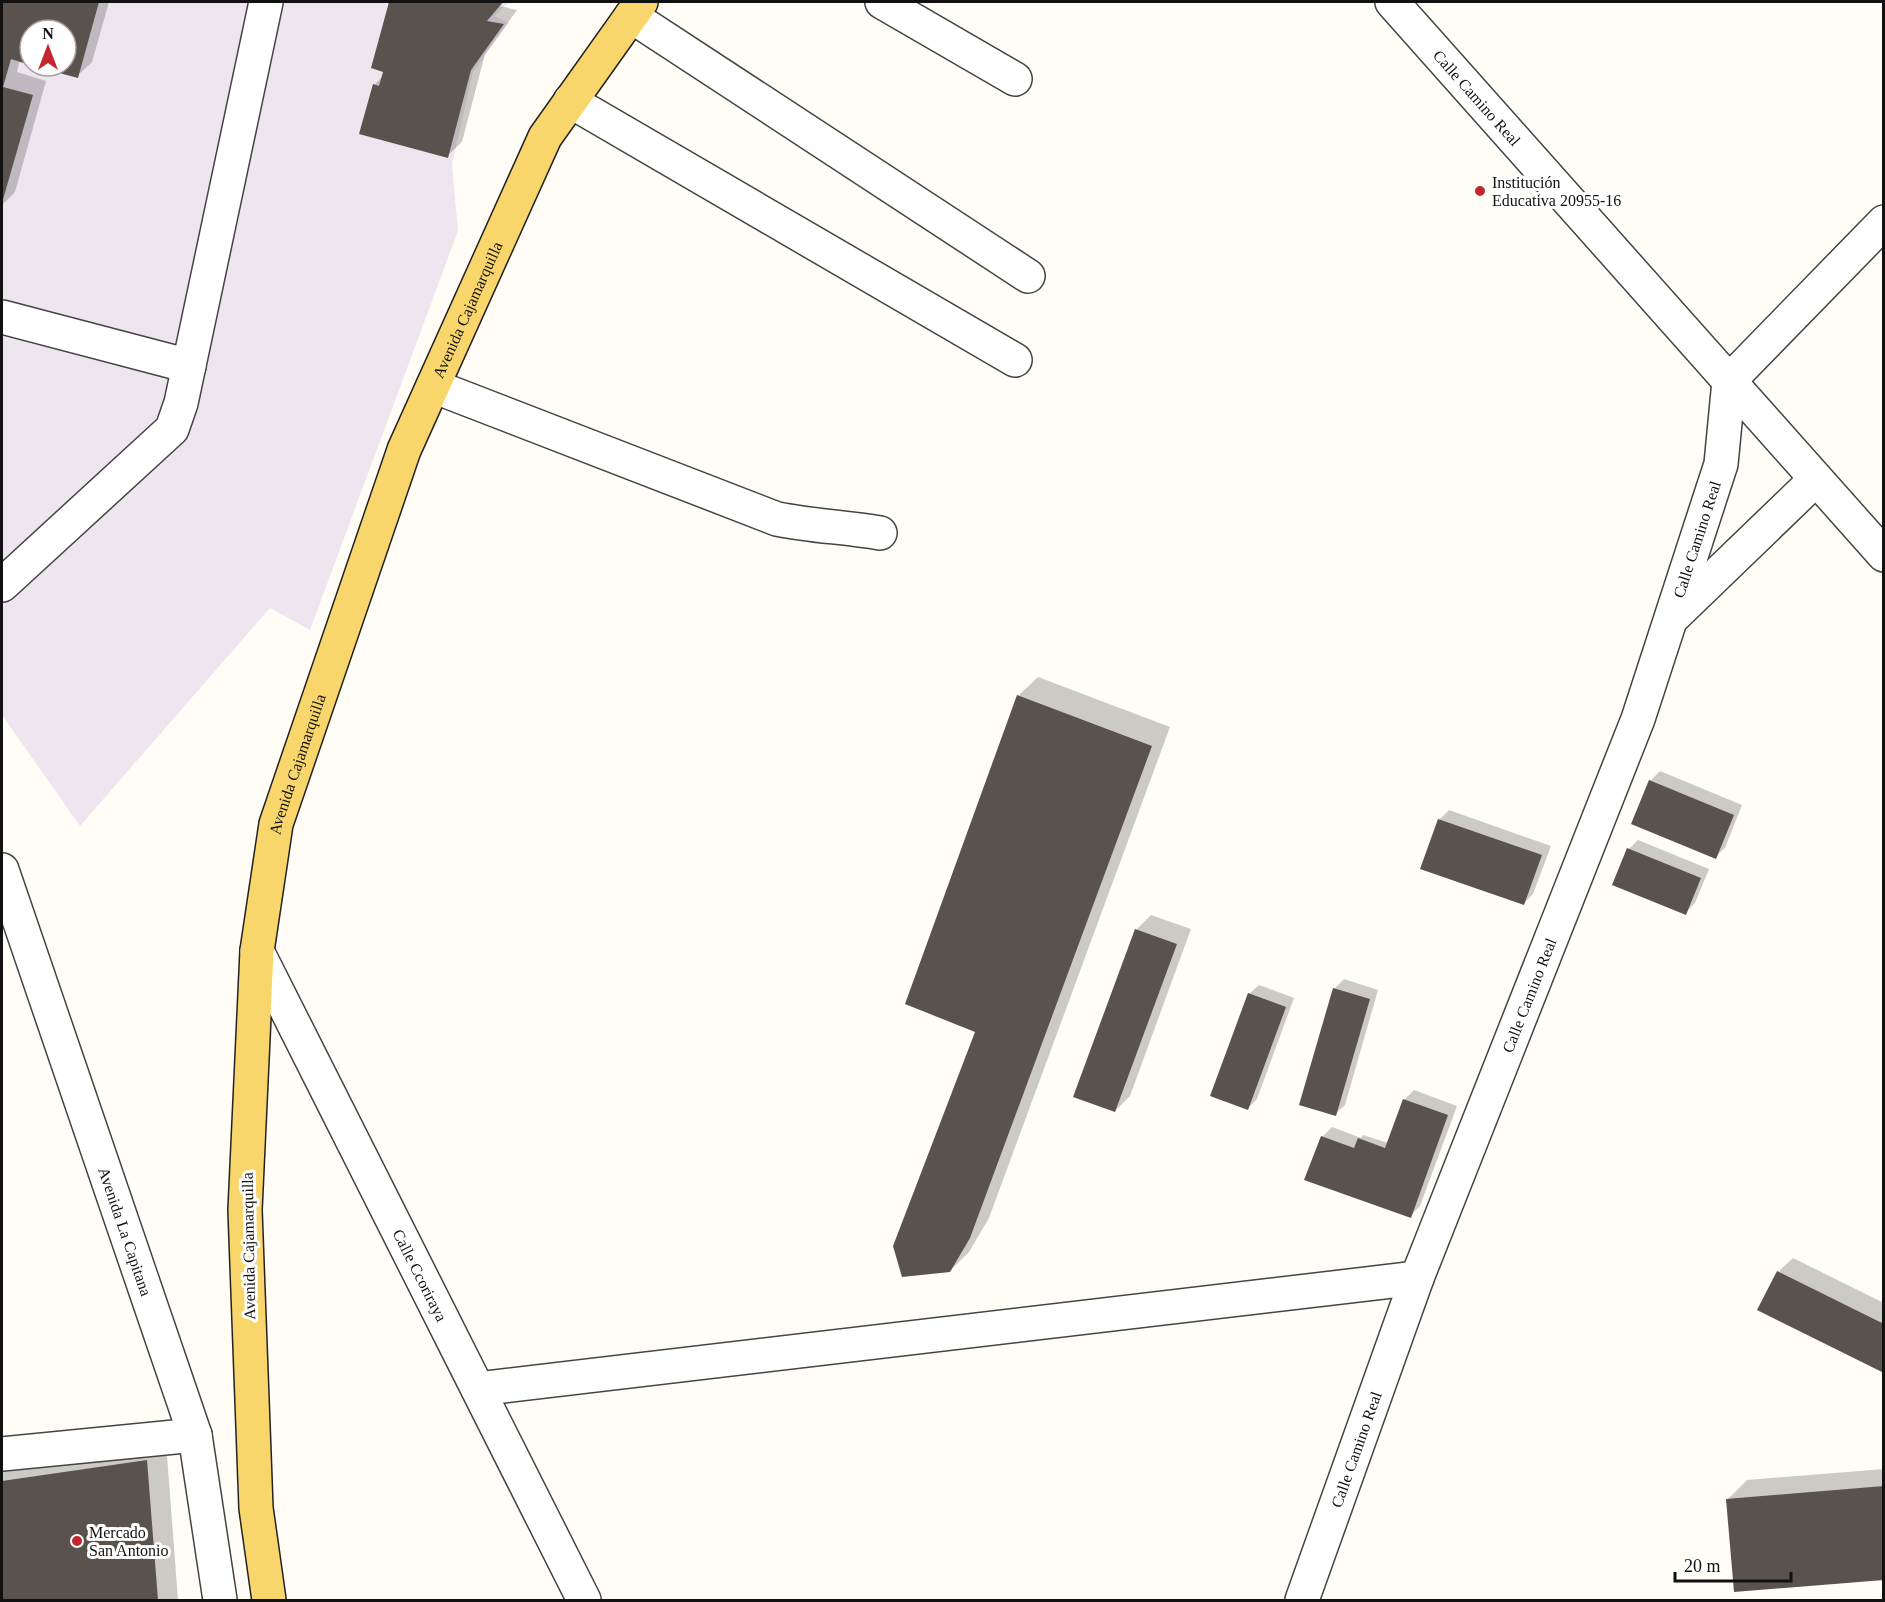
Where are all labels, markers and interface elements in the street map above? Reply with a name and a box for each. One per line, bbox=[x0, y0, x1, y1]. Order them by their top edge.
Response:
north arrow bbox=[18, 18, 78, 78]
text: N bbox=[42, 25, 54, 42]
street label: Calle Camino Real bbox=[1430, 47, 1524, 150]
place label: Institución Educativa 20955-16 bbox=[1492, 174, 1621, 209]
marker: Institución Educativa 20955-16 bbox=[1473, 184, 1487, 198]
street label: Avenida Cajamarquilla bbox=[430, 239, 506, 381]
street label: Calle Camino Real bbox=[1670, 478, 1724, 600]
street label: Avenida Cajamarquilla bbox=[267, 692, 329, 836]
street label: Calle Camino Real bbox=[1499, 935, 1560, 1055]
street label: Avenida La Capitana bbox=[95, 1165, 155, 1298]
street label: Avenida Cajamarquilla bbox=[239, 1172, 259, 1320]
street label: Calle Ccoriraya bbox=[390, 1227, 450, 1324]
street label: Calle Camino Real bbox=[1328, 1389, 1385, 1510]
place label: Mercado San Antonio bbox=[89, 1524, 169, 1559]
marker: Mercado San Antonio bbox=[70, 1534, 84, 1548]
scale bar bbox=[1675, 1545, 1790, 1583]
text: 20 m bbox=[1684, 1556, 1721, 1576]

